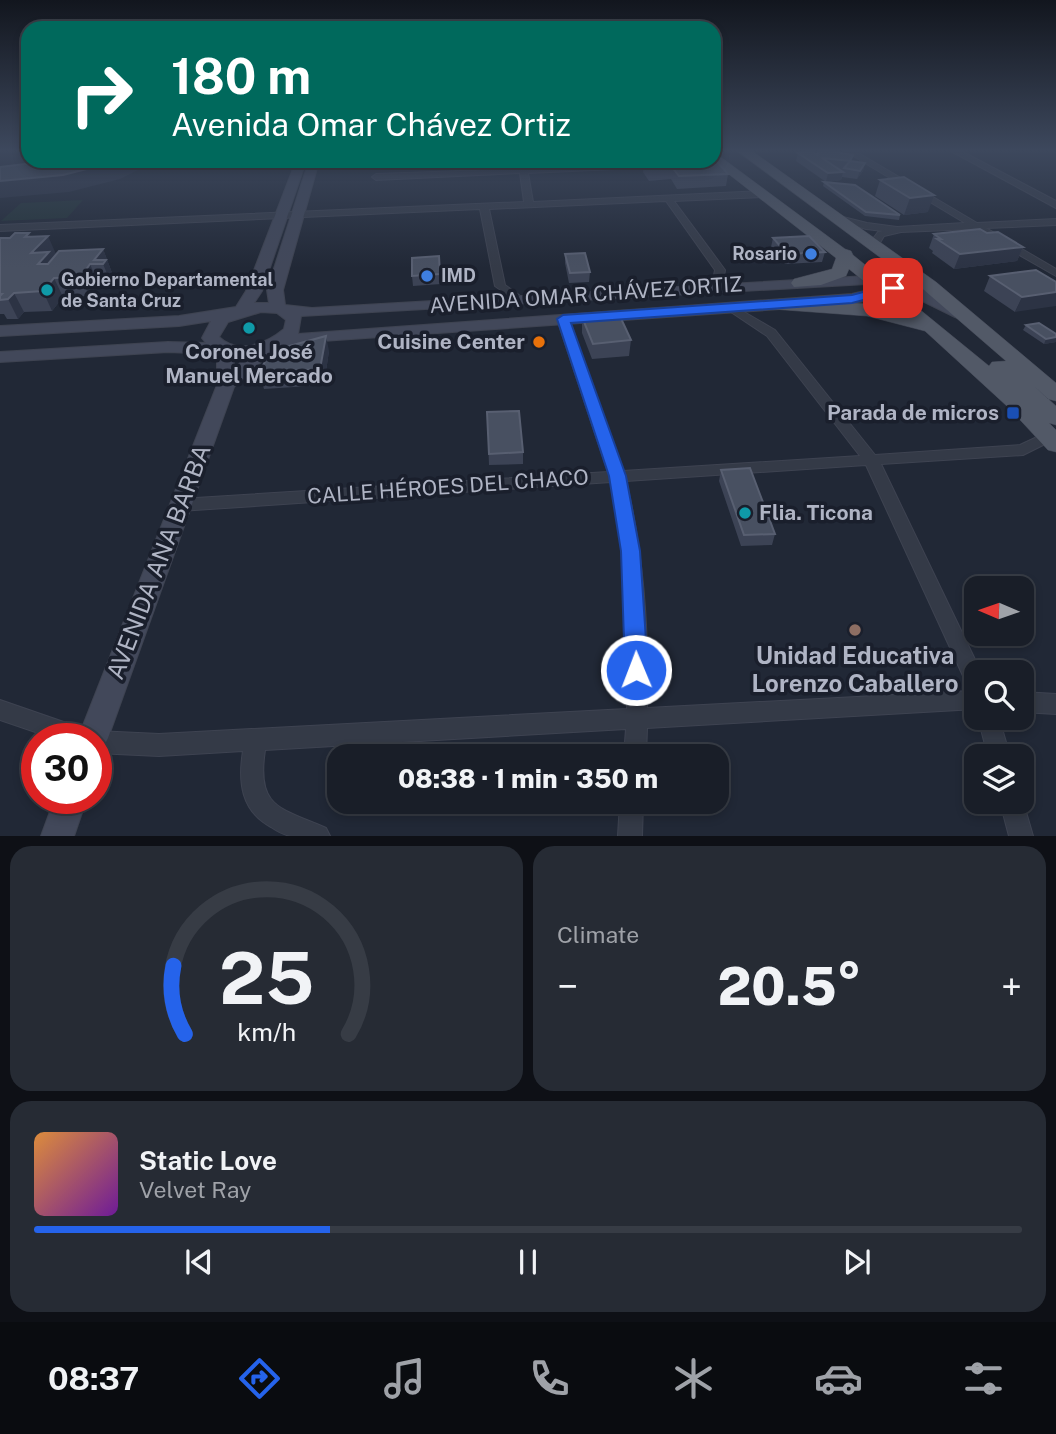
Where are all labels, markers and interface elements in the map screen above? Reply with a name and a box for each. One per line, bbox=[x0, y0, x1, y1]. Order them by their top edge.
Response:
text: 180 m bbox=[171, 47, 311, 105]
icon: right bbox=[56, 49, 147, 140]
text: Avenida Omar Chávez Ortiz bbox=[171, 106, 571, 143]
place label: Rosario bbox=[732, 243, 797, 264]
marker: Rosario bbox=[803, 246, 819, 262]
pin bbox=[863, 258, 923, 318]
place label: IMD bbox=[441, 265, 476, 286]
marker: IMD bbox=[419, 268, 435, 284]
place label: Gobierno Departamental de Santa Cruz bbox=[61, 269, 274, 311]
icon: arrive bbox=[874, 269, 912, 307]
street label: AVENIDA OMAR CHÁVEZ ORTIZ bbox=[429, 271, 743, 318]
marker: Gobierno Departamental de Santa Cruz bbox=[39, 282, 55, 298]
marker: Coronel José Manuel Mercado bbox=[241, 320, 257, 336]
place label: Cuisine Center bbox=[377, 329, 525, 354]
marker: Cuisine Center bbox=[531, 334, 547, 350]
place label: Coronel José Manuel Mercado bbox=[165, 339, 333, 388]
place label: Parada de micros bbox=[827, 400, 999, 425]
marker: Parada de micros bbox=[1005, 405, 1021, 421]
street label: AVENIDA ANA BARBA bbox=[100, 440, 216, 683]
street label: CALLE HÉROES DEL CHACO bbox=[306, 464, 589, 509]
place label: Flia. Ticona bbox=[759, 500, 873, 525]
marker: Flia. Ticona bbox=[737, 505, 753, 521]
north arrow bbox=[964, 576, 1034, 646]
map controls bbox=[964, 576, 1034, 814]
marker: Unidad Educativa Lorenzo Caballero bbox=[847, 622, 863, 638]
position arrow bbox=[599, 633, 673, 707]
place label: Unidad Educativa Lorenzo Caballero bbox=[751, 641, 959, 697]
button: search bbox=[964, 660, 1034, 730]
speed limit sign: 30 bbox=[21, 723, 112, 814]
button: layers bbox=[964, 744, 1034, 814]
text: 08:38 · 1 min · 350 m bbox=[398, 763, 658, 794]
text: Climate bbox=[557, 921, 639, 948]
text: 25 bbox=[219, 936, 314, 1021]
text: 20.5° bbox=[717, 956, 862, 1017]
text: − bbox=[557, 964, 578, 1009]
text: + bbox=[1001, 964, 1022, 1009]
text: km/h bbox=[237, 1017, 296, 1047]
text: Static Love bbox=[139, 1145, 277, 1176]
text: Velvet Ray bbox=[139, 1176, 251, 1203]
icon: previous bbox=[180, 1243, 218, 1281]
icon: pause bbox=[509, 1243, 547, 1281]
icon: next bbox=[838, 1243, 876, 1281]
icon: directions bbox=[235, 1354, 284, 1403]
icon: music bbox=[380, 1354, 429, 1403]
icon: phone bbox=[525, 1354, 574, 1403]
icon: climate bbox=[669, 1354, 718, 1403]
icon: car bbox=[814, 1354, 863, 1403]
icon: filters bbox=[959, 1354, 1008, 1403]
text: 08:37 bbox=[48, 1360, 139, 1397]

